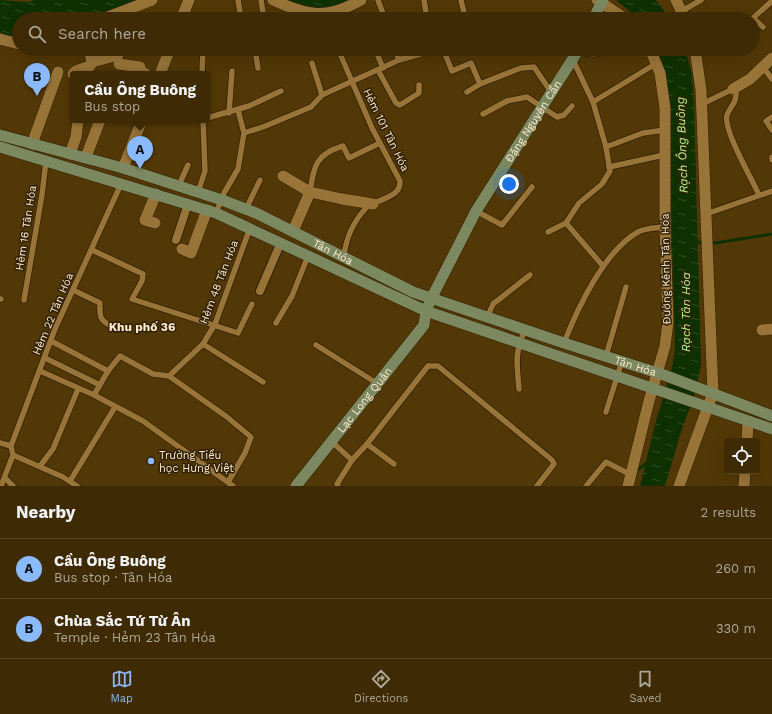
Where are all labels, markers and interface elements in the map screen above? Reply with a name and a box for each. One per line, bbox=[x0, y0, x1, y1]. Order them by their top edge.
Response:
search box bbox=[12, 12, 760, 56]
icon: search bbox=[26, 23, 48, 45]
text: Search here bbox=[58, 25, 146, 43]
pin: B bbox=[24, 63, 50, 96]
popup bbox=[70, 71, 210, 123]
street label: Đặng Nguyên Cẩn bbox=[502, 78, 564, 165]
text: Cầu Ông Buông bbox=[84, 81, 196, 99]
street label: Hẻm 101 Tân Hóa bbox=[360, 87, 412, 173]
water label: Rạch Ông Buông bbox=[673, 96, 691, 194]
text: Bus stop bbox=[84, 99, 140, 114]
pin: A bbox=[127, 136, 153, 169]
your location bbox=[499, 174, 519, 194]
street label: Hẻm 16 Tân Hóa bbox=[13, 185, 39, 271]
street label: Đường Kênh Tân Hóa bbox=[659, 213, 673, 325]
street label: Tân Hóa bbox=[311, 236, 355, 267]
street label: Hẻm 48 Tân Hóa bbox=[197, 238, 241, 326]
street label: Hẻm 22 Tân Hóa bbox=[30, 271, 76, 357]
water label: Rạch Tân Hóa bbox=[679, 271, 693, 352]
district label: Khu phố 36 bbox=[109, 320, 175, 334]
street label: Tân Hóa bbox=[613, 353, 658, 379]
street label: Lạc Long Quân bbox=[334, 364, 395, 435]
map controls bbox=[724, 438, 760, 474]
button: locate bbox=[724, 438, 760, 474]
place label: Trường Tiểu học Hưng Việt bbox=[159, 449, 234, 475]
marker: Trường Tiểu học Hưng Việt bbox=[146, 456, 156, 466]
text: Nearby bbox=[16, 502, 75, 522]
text: 2 results bbox=[701, 505, 756, 520]
text: Cầu Ông Buông bbox=[54, 552, 166, 570]
text: A bbox=[25, 561, 33, 576]
text: 260 m bbox=[716, 561, 756, 576]
text: Bus stop · Tân Hóa bbox=[54, 570, 172, 585]
text: Chùa Sắc Tứ Từ Ân bbox=[54, 612, 191, 630]
text: B bbox=[25, 621, 33, 636]
text: 330 m bbox=[716, 621, 756, 636]
text: Temple · Hẻm 23 Tân Hóa bbox=[54, 630, 216, 645]
tab: Map bbox=[111, 668, 133, 705]
tab: Directions bbox=[354, 668, 408, 705]
tab: Saved bbox=[629, 668, 661, 705]

